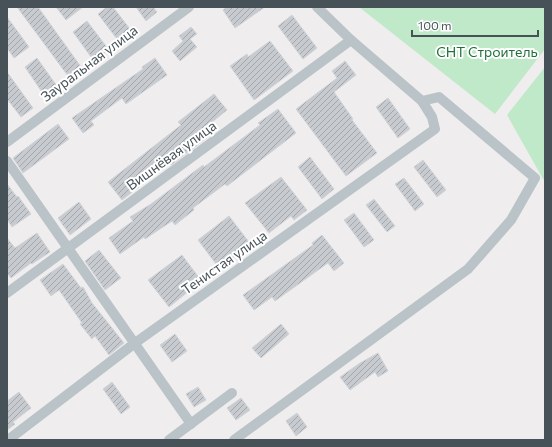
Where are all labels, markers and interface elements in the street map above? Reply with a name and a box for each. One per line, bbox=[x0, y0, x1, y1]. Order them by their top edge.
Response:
scale bar bbox=[412, 12, 538, 38]
text: 100 m bbox=[418, 18, 452, 32]
street label: Зауральная улица bbox=[37, 21, 141, 105]
park label: СНТ Строитель bbox=[436, 43, 538, 60]
street label: Вишнёвая улица bbox=[123, 117, 219, 193]
street label: Тенистая улица bbox=[178, 226, 270, 298]

